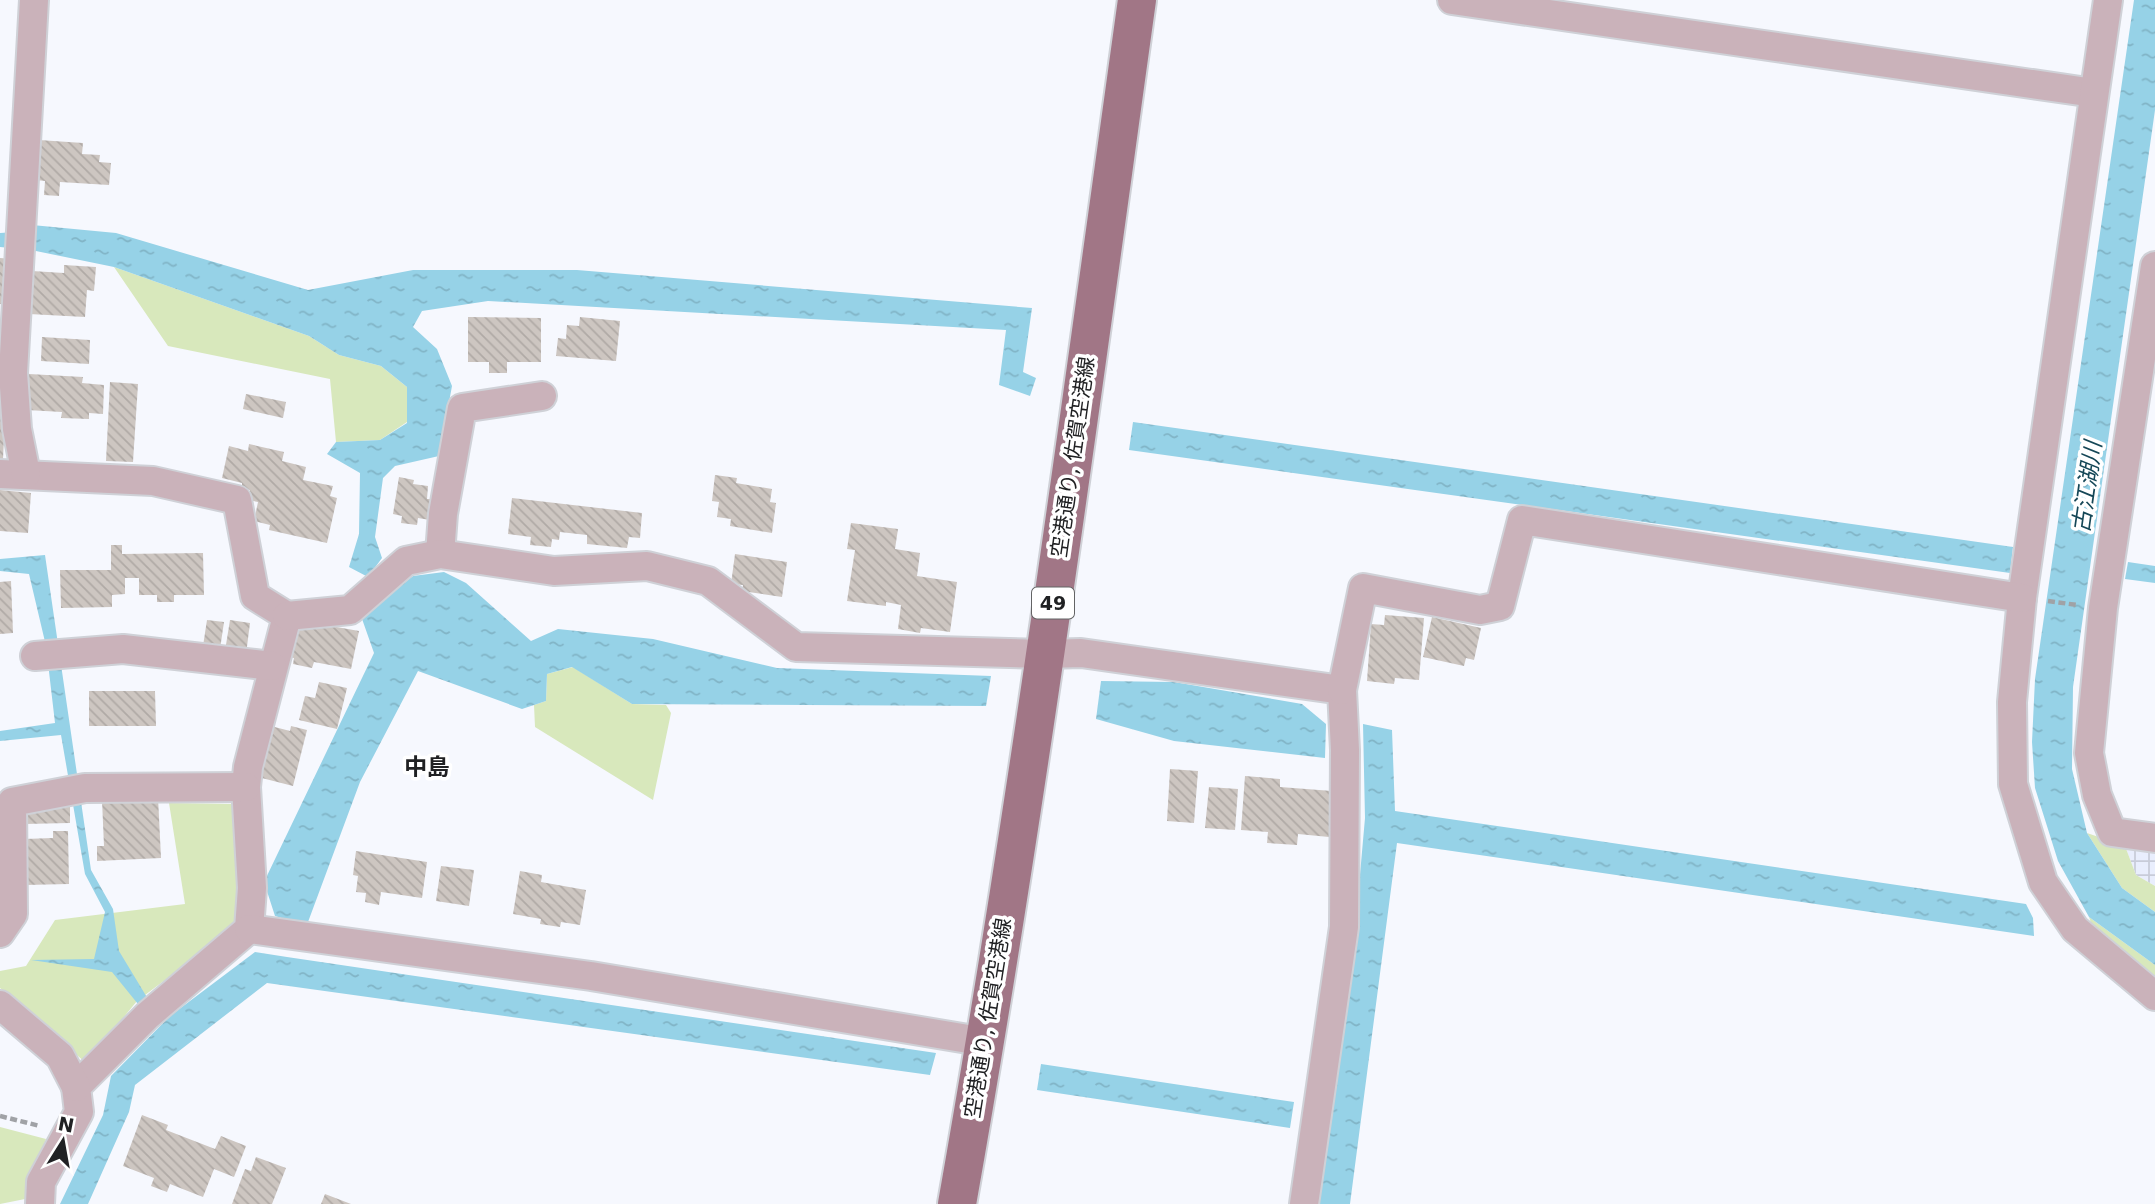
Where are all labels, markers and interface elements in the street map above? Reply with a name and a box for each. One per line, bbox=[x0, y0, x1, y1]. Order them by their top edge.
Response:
street label: 空港通り, 佐賀空港線 bbox=[1047, 355, 1099, 559]
water label: 古江湖川 bbox=[2068, 437, 2107, 534]
road number: 49 bbox=[1032, 588, 1074, 618]
district label: 中島 bbox=[404, 754, 450, 780]
street label: 空港通り, 佐賀空港線 bbox=[960, 916, 1016, 1120]
north arrow bbox=[28, 1106, 98, 1176]
text: N bbox=[56, 1112, 76, 1137]

